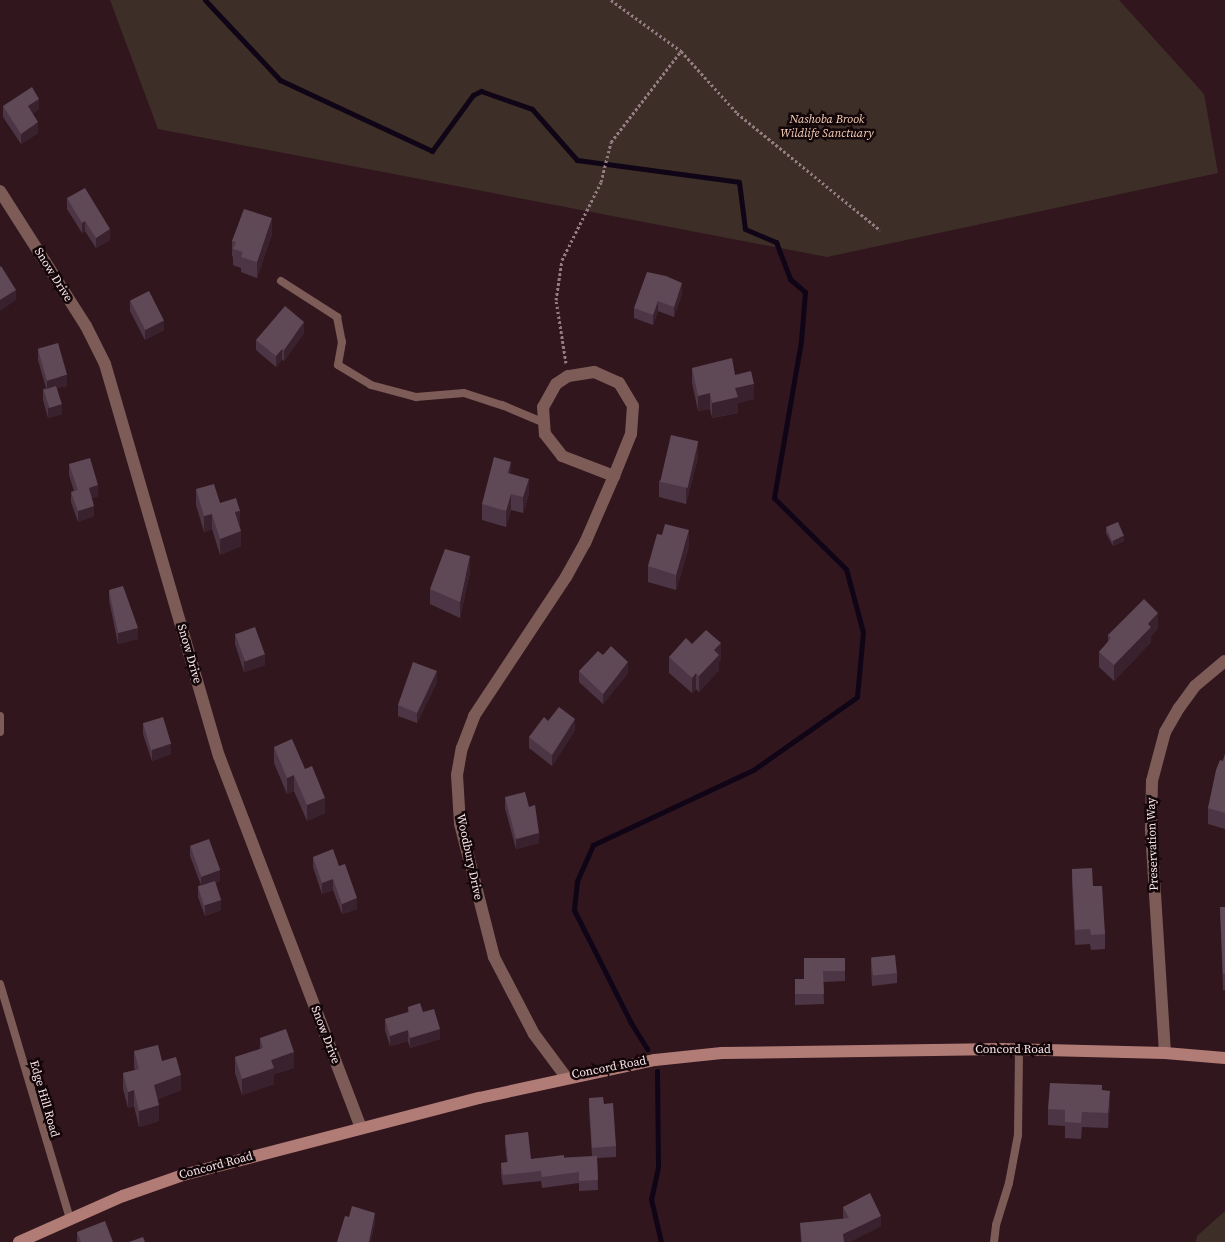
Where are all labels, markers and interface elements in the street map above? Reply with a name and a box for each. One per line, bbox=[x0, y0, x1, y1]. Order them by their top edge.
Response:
park label: Nashoba Brook Wildlife Sanctuary bbox=[780, 113, 874, 141]
street label: Snow Drive bbox=[31, 245, 75, 305]
street label: Snow Drive bbox=[174, 623, 204, 685]
street label: Preservation Way bbox=[1144, 797, 1162, 891]
street label: Woodbury Drive bbox=[453, 813, 485, 901]
street label: Snow Drive bbox=[307, 1004, 343, 1066]
street label: Concord Road bbox=[975, 1043, 1051, 1057]
street label: Concord Road bbox=[571, 1054, 647, 1082]
street label: Edge Hill Road bbox=[26, 1059, 62, 1139]
street label: Concord Road bbox=[178, 1149, 254, 1183]

